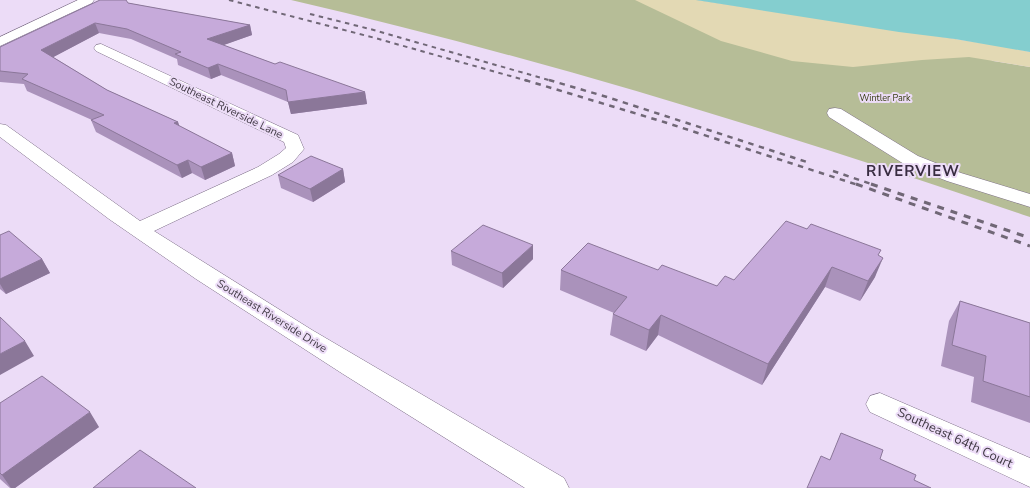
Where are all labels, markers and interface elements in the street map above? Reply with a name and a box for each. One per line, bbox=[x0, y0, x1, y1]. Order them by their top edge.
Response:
street label: Southeast Riverside Lane bbox=[167, 74, 286, 142]
park label: Wintler Park bbox=[859, 92, 911, 104]
district label: RIVERVIEW bbox=[866, 161, 960, 181]
street label: Southeast Riverside Drive bbox=[214, 276, 330, 356]
street label: Southeast 64th Court bbox=[894, 403, 1016, 473]

